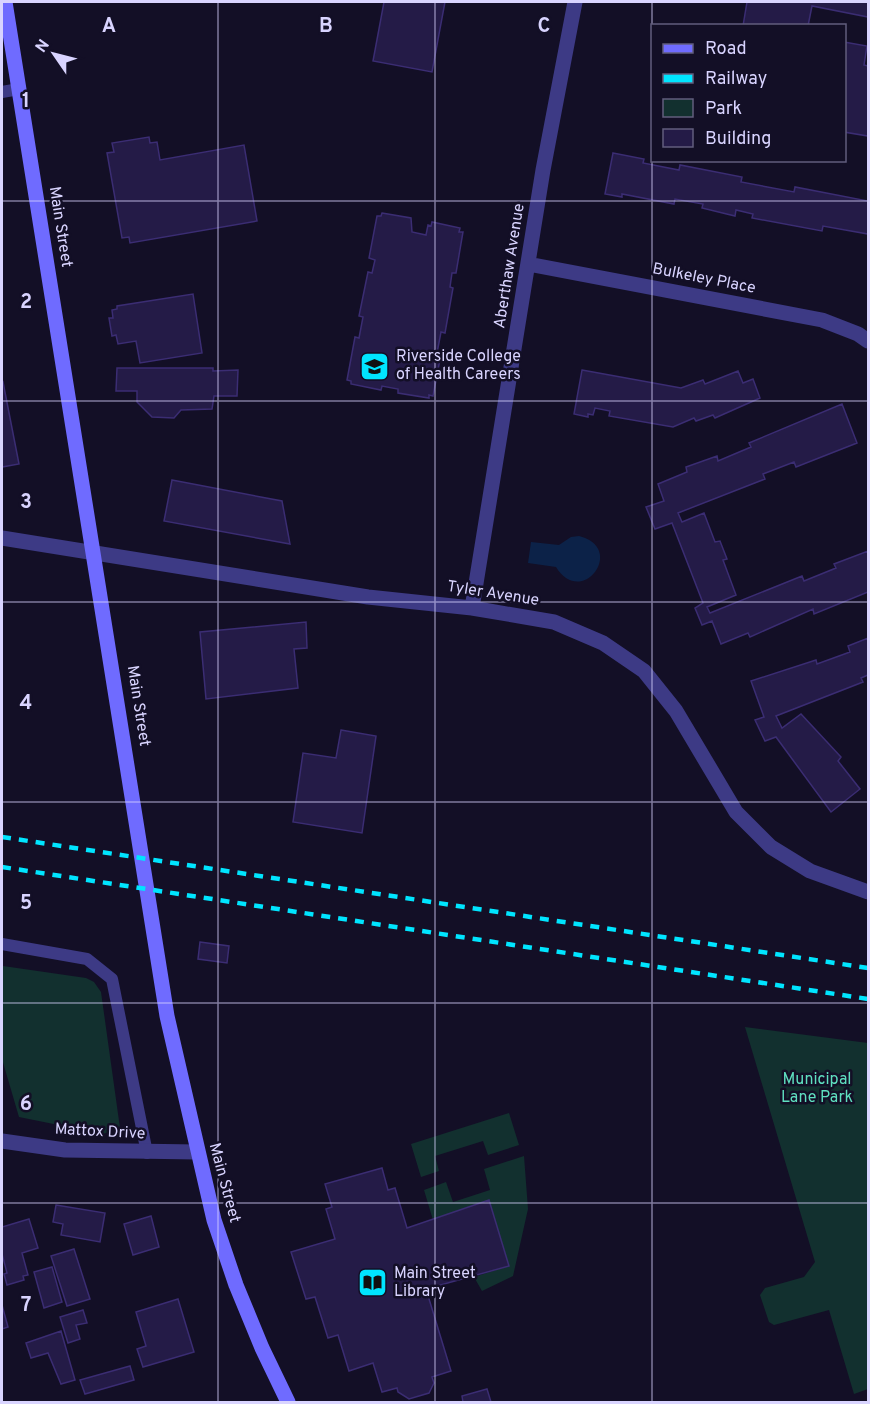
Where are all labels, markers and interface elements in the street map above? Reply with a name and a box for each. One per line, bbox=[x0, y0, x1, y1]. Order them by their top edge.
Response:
text: A bbox=[102, 14, 116, 40]
text: B bbox=[319, 14, 333, 40]
text: C bbox=[538, 14, 550, 40]
north arrow bbox=[24, 24, 84, 84]
legend bbox=[651, 24, 846, 162]
text: N bbox=[32, 36, 55, 57]
text: Road bbox=[705, 38, 747, 61]
text: Railway bbox=[705, 68, 767, 91]
text: 1 bbox=[22, 89, 30, 115]
text: Park bbox=[705, 98, 742, 121]
text: Building bbox=[705, 128, 771, 151]
street label: Main Street bbox=[44, 185, 76, 269]
street label: Aberthaw Avenue bbox=[490, 202, 530, 330]
street label: Bulkeley Place bbox=[651, 259, 757, 299]
text: 2 bbox=[20, 290, 32, 316]
place label: Riverside College of Health Careers bbox=[396, 347, 521, 385]
school or university icon: Riverside College of Health Careers bbox=[359, 350, 391, 382]
text: 3 bbox=[20, 490, 32, 516]
street label: Tyler Avenue bbox=[446, 577, 540, 611]
street label: Main Street bbox=[122, 664, 154, 748]
text: 4 bbox=[20, 691, 32, 717]
text: 5 bbox=[20, 891, 32, 917]
park label: Municipal Lane Park bbox=[781, 1070, 853, 1108]
text: 6 bbox=[20, 1092, 32, 1118]
street label: Mattox Drive bbox=[54, 1120, 146, 1144]
street label: Main Street bbox=[204, 1141, 244, 1225]
place label: Main Street Library bbox=[394, 1264, 476, 1302]
library icon: Main Street Library bbox=[357, 1267, 389, 1299]
text: 7 bbox=[21, 1293, 31, 1319]

